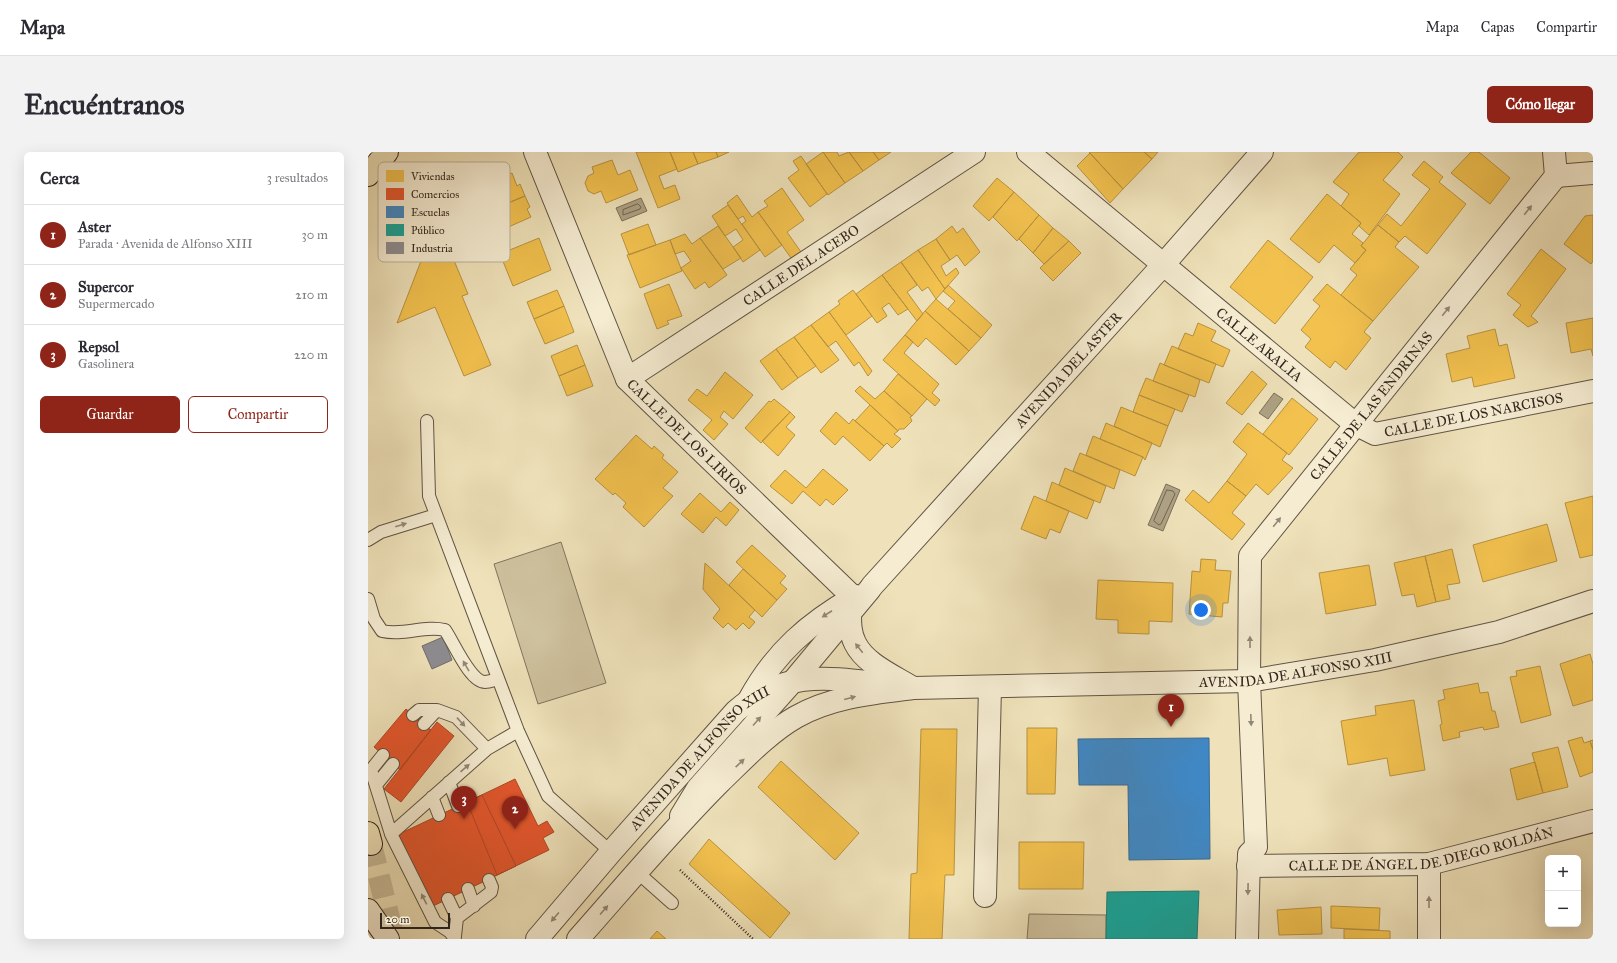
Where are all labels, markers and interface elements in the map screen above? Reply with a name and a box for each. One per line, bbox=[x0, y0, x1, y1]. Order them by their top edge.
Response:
text: Mapa bbox=[20, 16, 65, 39]
text: Mapa bbox=[1426, 19, 1459, 36]
text: Capas bbox=[1481, 19, 1514, 36]
text: Compartir bbox=[1536, 19, 1597, 36]
button: Cómo llegar bbox=[1487, 86, 1593, 123]
text: Encuéntranos bbox=[24, 87, 185, 122]
legend bbox=[378, 162, 510, 262]
text: Cerca bbox=[40, 168, 79, 189]
text: 3 resultados bbox=[267, 170, 328, 186]
text: Viviendas bbox=[410, 170, 455, 183]
text: Comercios bbox=[411, 188, 459, 201]
one-way arrow bbox=[1524, 205, 1533, 216]
text: Escuelas bbox=[411, 206, 450, 219]
text: Aster bbox=[78, 218, 111, 236]
street label: CALLE DEL ACEBO bbox=[740, 221, 862, 309]
text: Público bbox=[411, 224, 445, 237]
text: 1 bbox=[50, 227, 56, 243]
text: 30 m bbox=[302, 227, 328, 243]
text: Parada · Avenida de Alfonso XIII bbox=[78, 236, 253, 252]
text: Industria bbox=[411, 242, 453, 255]
text: Supercor bbox=[78, 278, 134, 296]
text: 2 bbox=[50, 287, 56, 303]
text: 210 m bbox=[295, 287, 328, 303]
text: Supermercado bbox=[78, 296, 154, 312]
street label: CALLE ARALIA bbox=[1213, 304, 1307, 386]
one-way arrow bbox=[1442, 306, 1451, 317]
street label: AVENIDA DEL ASTER bbox=[1011, 307, 1126, 432]
street label: CALLE DE LAS ENDRINAS bbox=[1306, 328, 1436, 483]
text: Repsol bbox=[78, 338, 119, 356]
text: 3 bbox=[50, 347, 56, 363]
text: 220 m bbox=[294, 347, 328, 363]
text: Gasolinera bbox=[78, 356, 134, 372]
street label: CALLE DE LOS LIRIOS bbox=[623, 375, 750, 498]
street label: CALLE DE LOS NARCISOS bbox=[1383, 389, 1564, 441]
button: Guardar bbox=[40, 396, 180, 433]
button: Compartir bbox=[188, 396, 328, 433]
one-way arrow bbox=[1273, 516, 1281, 527]
one-way arrow bbox=[395, 522, 407, 528]
your location bbox=[1191, 600, 1211, 620]
one-way arrow bbox=[822, 610, 832, 618]
one-way arrow bbox=[1247, 635, 1253, 648]
one-way arrow bbox=[855, 643, 863, 654]
street label: AVENIDA DE ALFONSO XIII bbox=[1198, 648, 1394, 691]
one-way arrow bbox=[463, 660, 470, 672]
street label: AVENIDA DE ALFONSO XIII bbox=[625, 682, 772, 834]
one-way arrow bbox=[843, 694, 856, 700]
pin: 1 bbox=[1158, 694, 1184, 727]
one-way arrow bbox=[1248, 714, 1254, 727]
one-way arrow bbox=[752, 716, 761, 726]
one-way arrow bbox=[456, 717, 466, 727]
one-way arrow bbox=[735, 759, 745, 768]
one-way arrow bbox=[460, 763, 470, 772]
pin: 3 bbox=[451, 786, 477, 819]
pin: 2 bbox=[502, 796, 528, 829]
street label: CALLE DE ÁNGEL DE DIEGO ROLDÁN bbox=[1289, 823, 1555, 874]
map controls bbox=[1545, 855, 1581, 927]
button: + bbox=[1545, 855, 1581, 891]
one-way arrow bbox=[1245, 883, 1251, 896]
button: − bbox=[1545, 891, 1581, 927]
one-way arrow bbox=[421, 893, 427, 905]
one-way arrow bbox=[1426, 895, 1432, 908]
one-way arrow bbox=[599, 904, 608, 915]
scale bar bbox=[380, 911, 450, 930]
one-way arrow bbox=[551, 912, 560, 923]
text: 20 m bbox=[386, 913, 409, 926]

